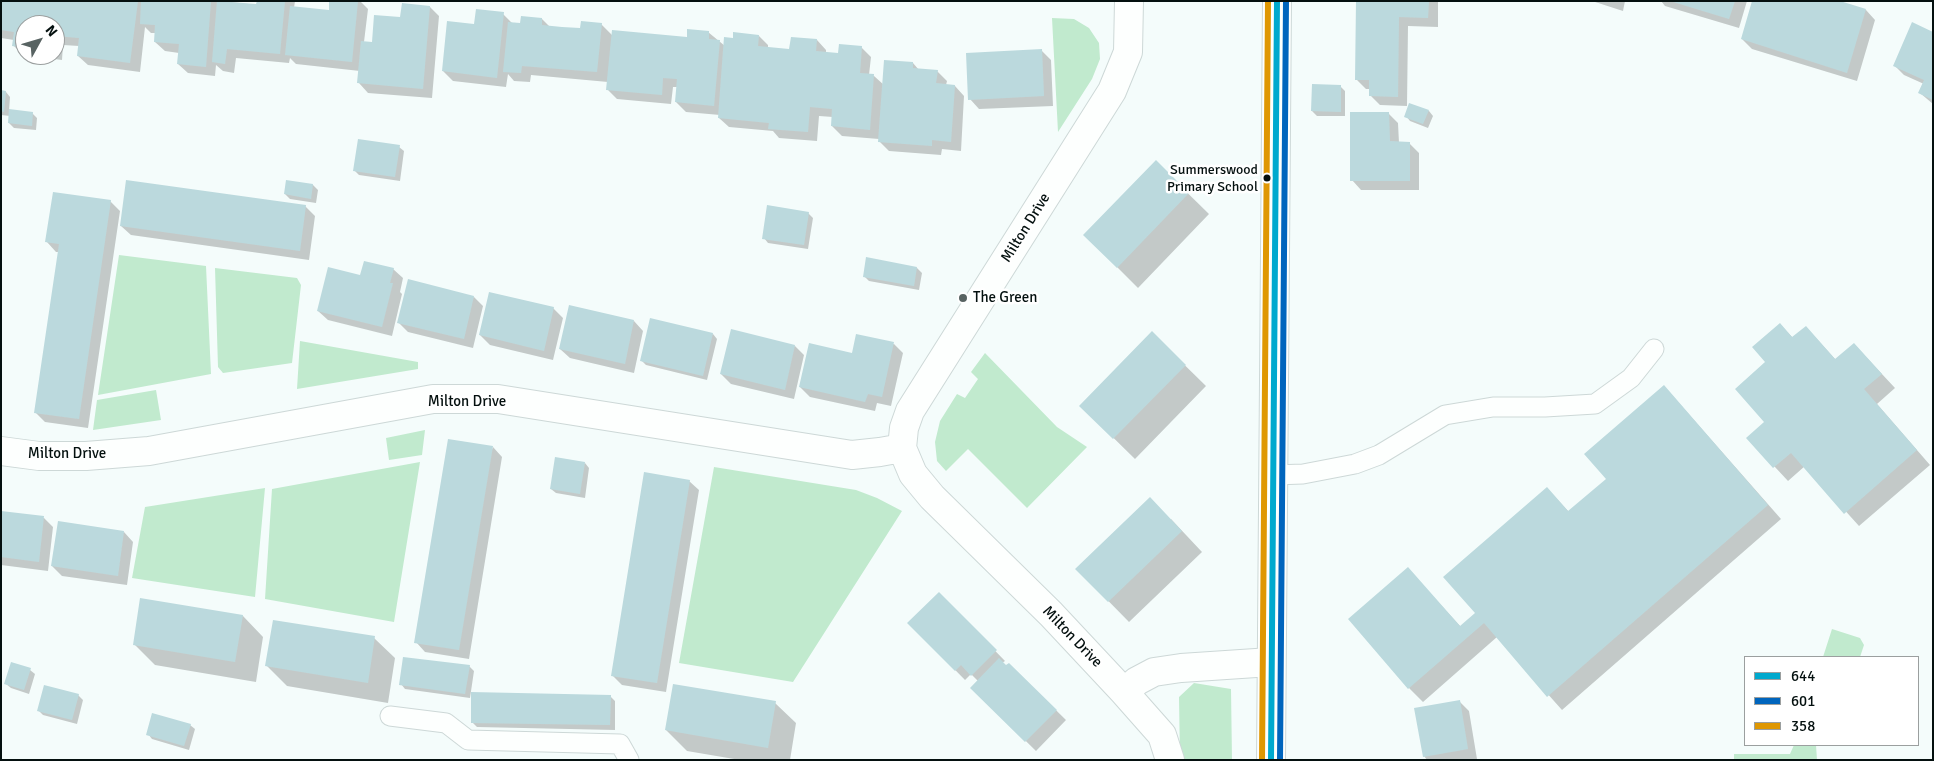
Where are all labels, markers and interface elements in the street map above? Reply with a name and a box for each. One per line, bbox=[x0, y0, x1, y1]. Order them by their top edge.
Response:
north arrow bbox=[15, 15, 65, 65]
text: N bbox=[42, 22, 61, 40]
place label: Summerswood Primary School bbox=[1167, 162, 1258, 194]
marker: Summerswood Primary School bbox=[1262, 173, 1272, 183]
street label: Milton Drive bbox=[998, 190, 1054, 266]
place label: The Green bbox=[973, 289, 1037, 307]
marker: The Green bbox=[957, 292, 969, 304]
street label: Milton Drive bbox=[428, 393, 506, 411]
street label: Milton Drive bbox=[28, 445, 106, 463]
street label: Milton Drive bbox=[1038, 603, 1106, 671]
legend bbox=[1744, 656, 1919, 746]
text: 644 bbox=[1791, 667, 1815, 685]
text: 601 bbox=[1791, 692, 1815, 710]
text: 358 bbox=[1791, 717, 1815, 735]

